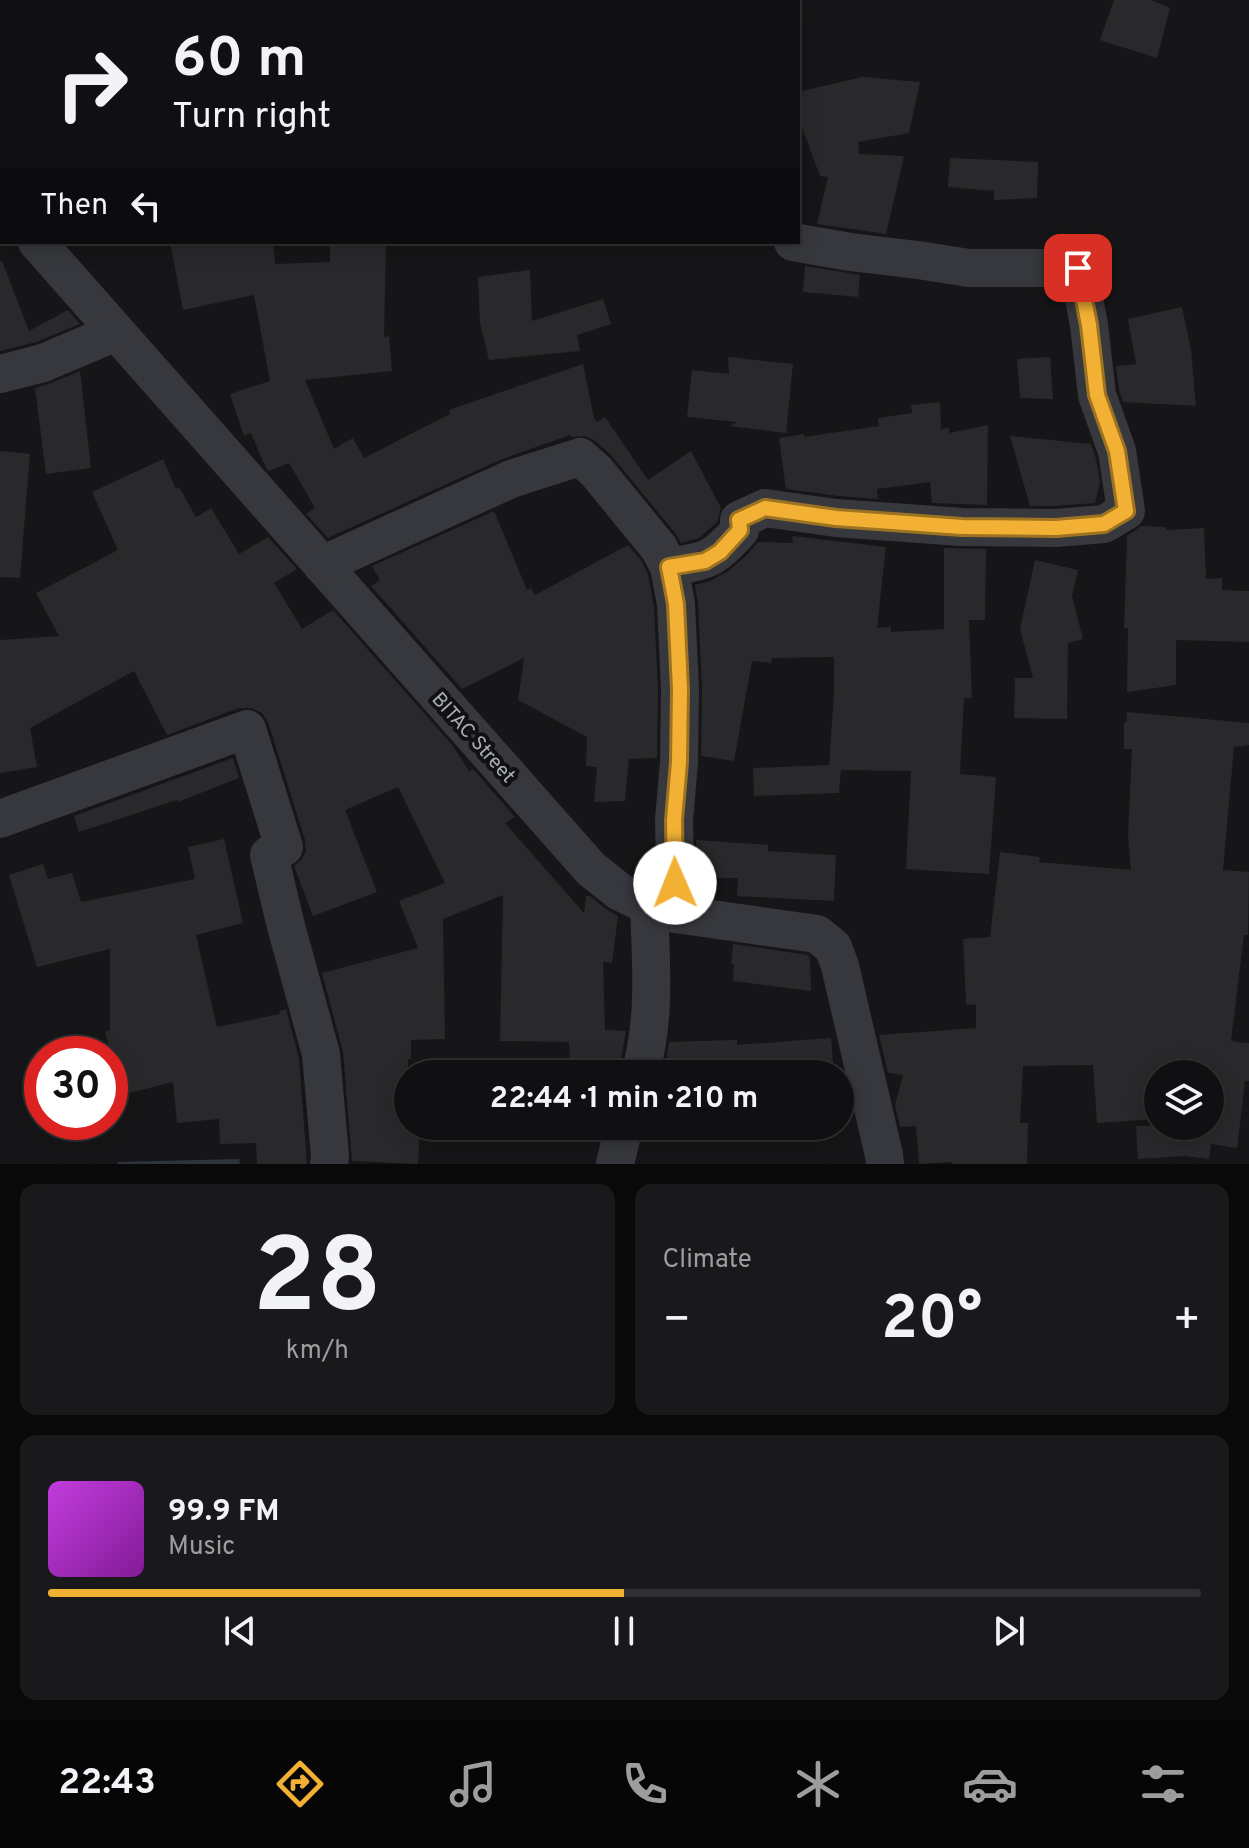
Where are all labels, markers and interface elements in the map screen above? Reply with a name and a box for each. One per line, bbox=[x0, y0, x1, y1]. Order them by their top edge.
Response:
text: 60 m bbox=[172, 26, 306, 96]
icon: right bbox=[40, 32, 144, 136]
text: Turn right bbox=[172, 95, 331, 141]
icon: left bbox=[124, 184, 168, 228]
text: Then bbox=[40, 188, 108, 225]
pin bbox=[1044, 234, 1112, 302]
icon: arrive bbox=[1056, 246, 1100, 290]
street label: BITAC Street bbox=[425, 688, 520, 789]
position arrow bbox=[633, 841, 717, 925]
speed limit sign: 30 bbox=[24, 1036, 128, 1140]
map controls bbox=[1144, 1060, 1224, 1140]
button: layers bbox=[1144, 1060, 1224, 1140]
text: 22:44 · 1 min · 210 m bbox=[490, 1081, 758, 1118]
text: 28 bbox=[253, 1217, 382, 1349]
text: Climate bbox=[663, 1244, 752, 1277]
text: 20° bbox=[881, 1284, 982, 1360]
text: − bbox=[663, 1294, 691, 1350]
text: + bbox=[1173, 1294, 1201, 1350]
text: km/h bbox=[286, 1335, 349, 1368]
text: 99.9 FM bbox=[168, 1494, 280, 1531]
text: Music bbox=[168, 1531, 235, 1564]
icon: previous bbox=[218, 1609, 262, 1653]
icon: pause bbox=[602, 1609, 646, 1653]
icon: next bbox=[987, 1609, 1031, 1653]
icon: directions bbox=[272, 1756, 328, 1812]
icon: music bbox=[445, 1756, 501, 1812]
icon: phone bbox=[617, 1756, 673, 1812]
icon: climate bbox=[790, 1756, 846, 1812]
icon: car bbox=[962, 1756, 1018, 1812]
icon: filters bbox=[1135, 1756, 1191, 1812]
text: 22:43 bbox=[58, 1761, 156, 1807]

